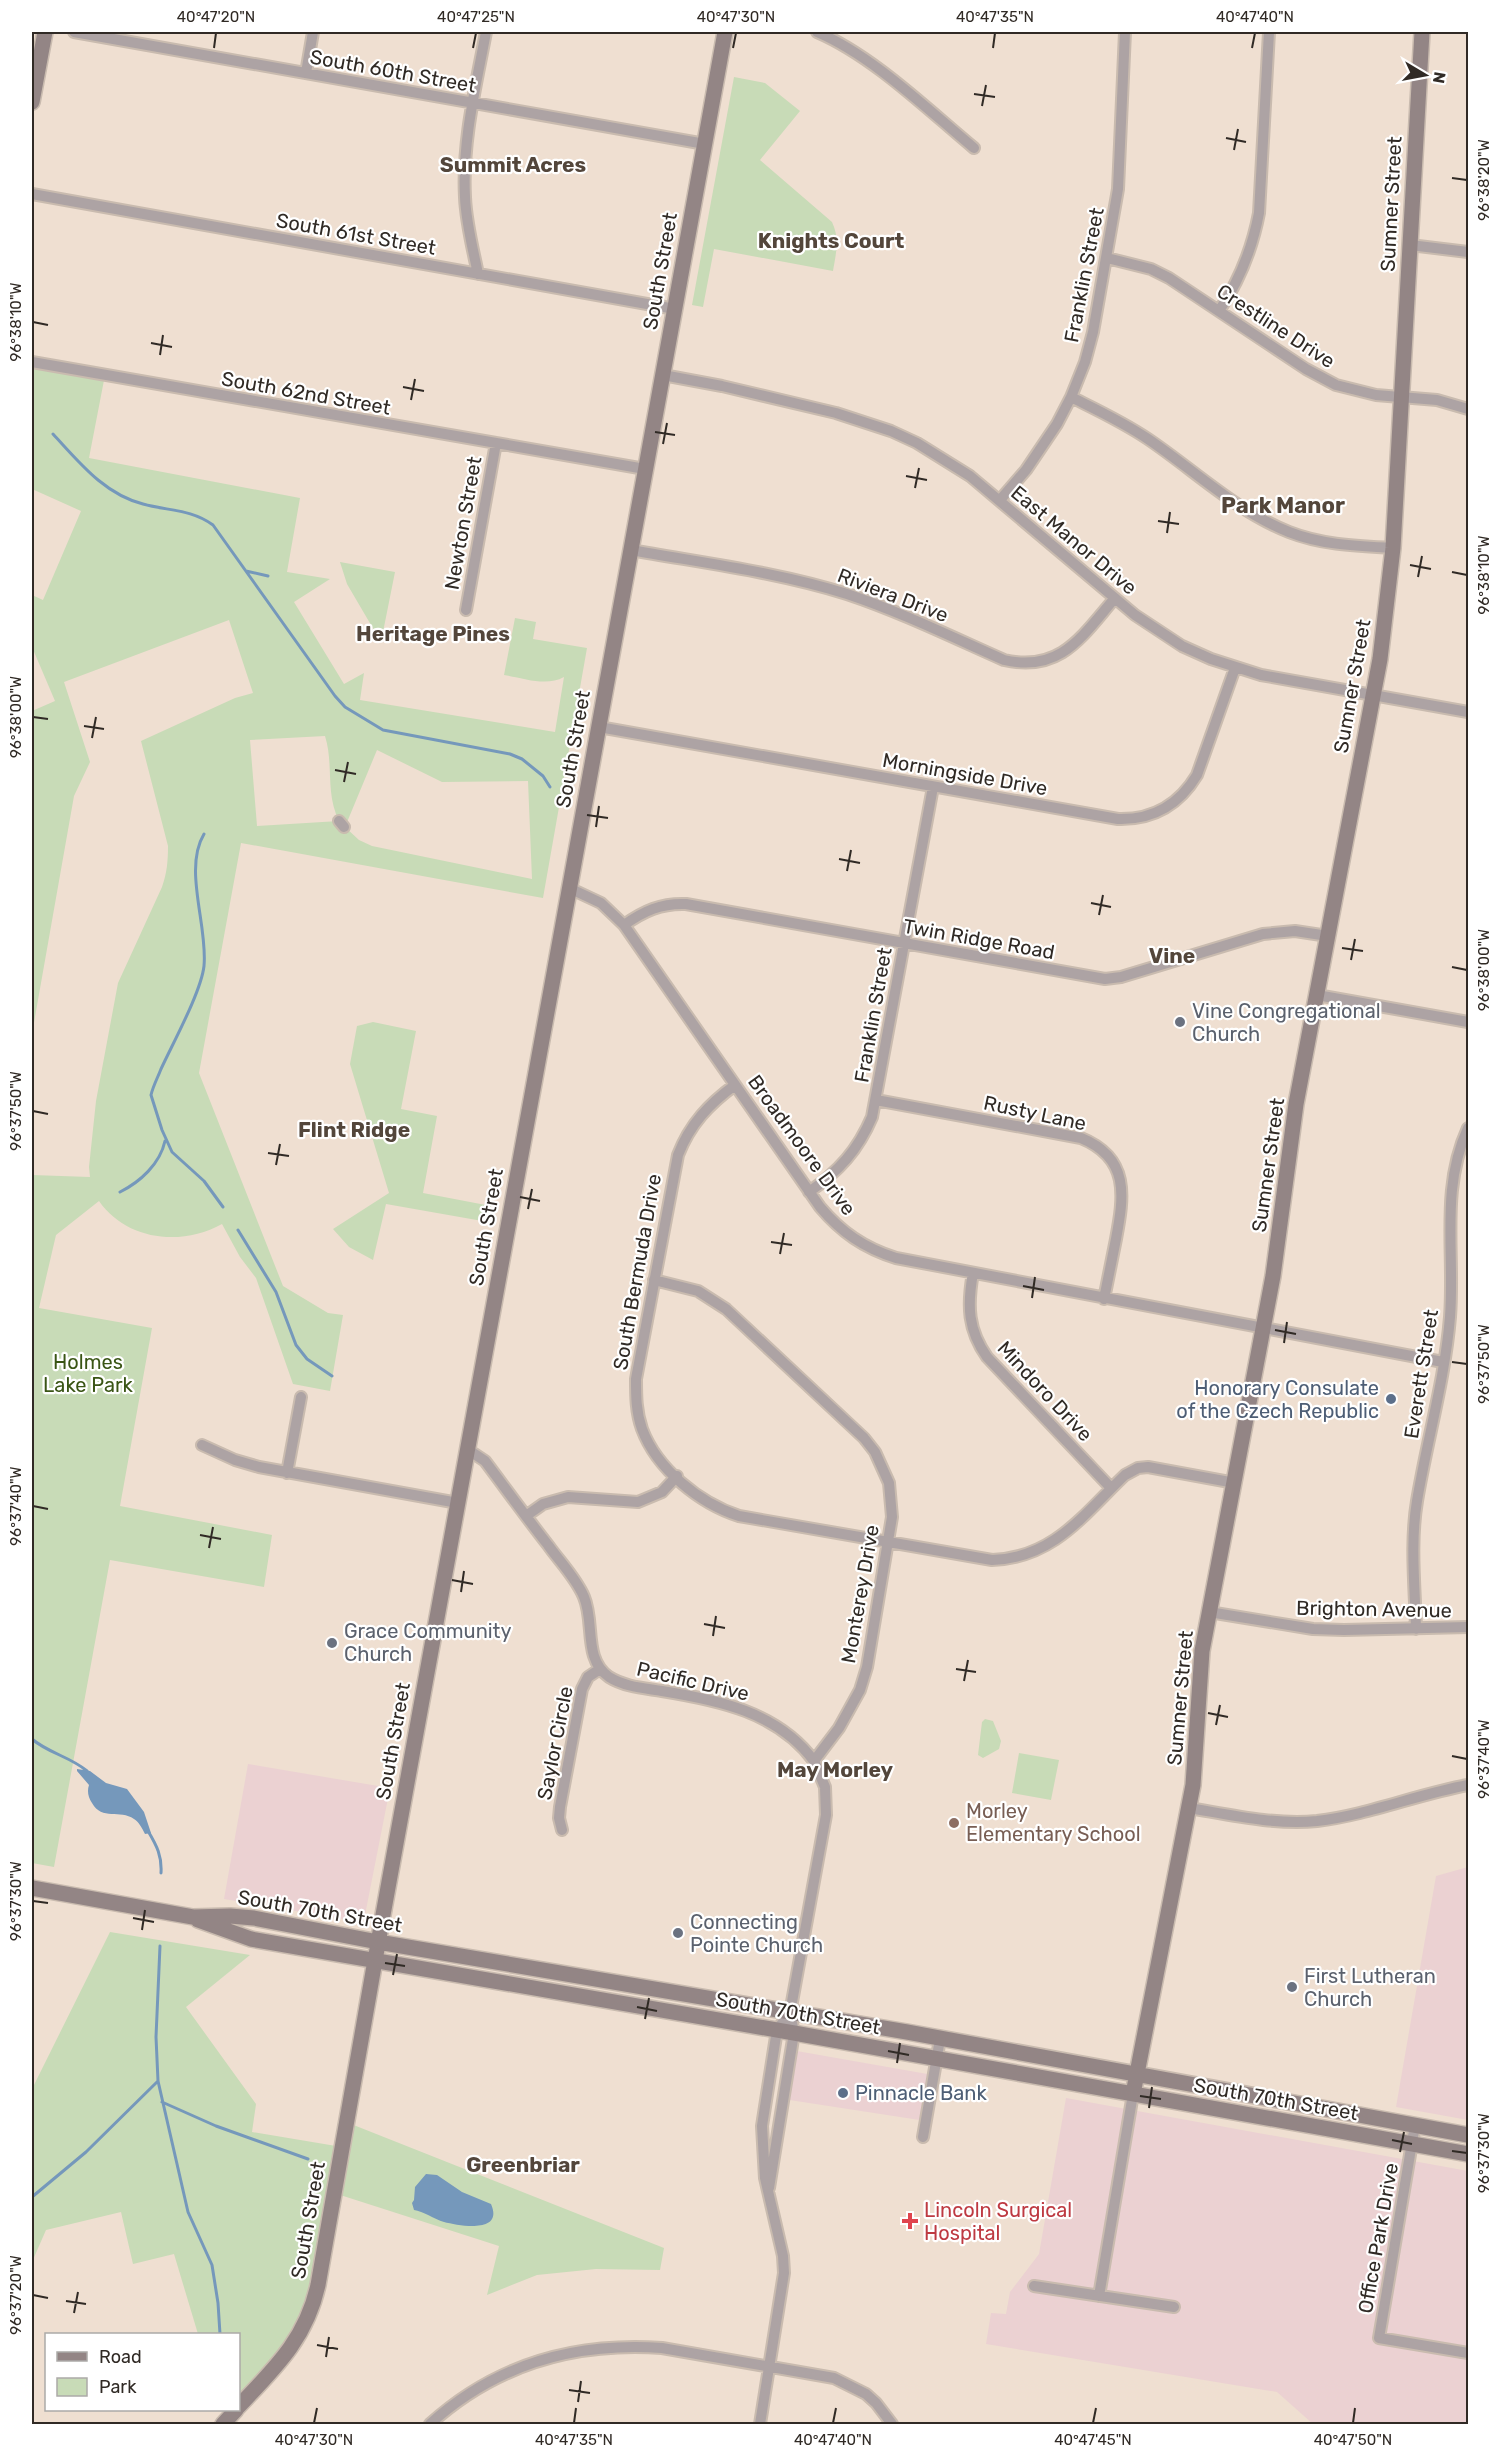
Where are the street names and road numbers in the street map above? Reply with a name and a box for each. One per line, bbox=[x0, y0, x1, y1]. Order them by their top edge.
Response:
street label: South 60th Street bbox=[308, 45, 478, 97]
street label: Sumner Street bbox=[1375, 136, 1407, 272]
street label: Franklin Street bbox=[1059, 205, 1109, 344]
street label: South 61st Street bbox=[274, 208, 438, 260]
street label: South Street bbox=[638, 210, 682, 332]
street label: Crestline Drive bbox=[1212, 279, 1340, 373]
street label: South 62nd Street bbox=[220, 366, 393, 420]
street label: Newton Street bbox=[439, 454, 487, 592]
street label: East Manor Drive bbox=[1006, 480, 1142, 600]
street label: Riviera Drive bbox=[834, 563, 952, 627]
street label: Sumner Street bbox=[1328, 617, 1376, 755]
street label: South Street bbox=[551, 688, 595, 810]
street label: Morningside Drive bbox=[881, 748, 1049, 800]
street label: Twin Ridge Road bbox=[901, 914, 1057, 964]
street label: Franklin Street bbox=[849, 945, 897, 1084]
street label: Broadmoore Drive bbox=[743, 1070, 861, 1220]
street label: Rusty Lane bbox=[982, 1090, 1088, 1136]
street label: Sumner Street bbox=[1247, 1096, 1289, 1234]
street label: South Street bbox=[464, 1166, 508, 1288]
street label: South Bermuda Drive bbox=[608, 1172, 666, 1372]
street label: Everett Street bbox=[1399, 1307, 1443, 1440]
street label: Mindoro Drive bbox=[993, 1336, 1097, 1446]
street label: Monterey Drive bbox=[836, 1523, 884, 1665]
street label: Brighton Avenue bbox=[1296, 1596, 1452, 1622]
street label: Sumner Street bbox=[1162, 1629, 1198, 1767]
street label: Pacific Drive bbox=[634, 1656, 752, 1706]
street label: South Street bbox=[371, 1680, 415, 1802]
street label: Saylor Circle bbox=[532, 1684, 578, 1802]
street label: South 70th Street bbox=[236, 1885, 404, 1937]
street label: South 70th Street bbox=[714, 1987, 882, 2039]
street label: South 70th Street bbox=[1192, 2073, 1360, 2125]
street label: South Street bbox=[286, 2159, 330, 2281]
street label: Office Park Drive bbox=[1353, 2161, 1403, 2315]

